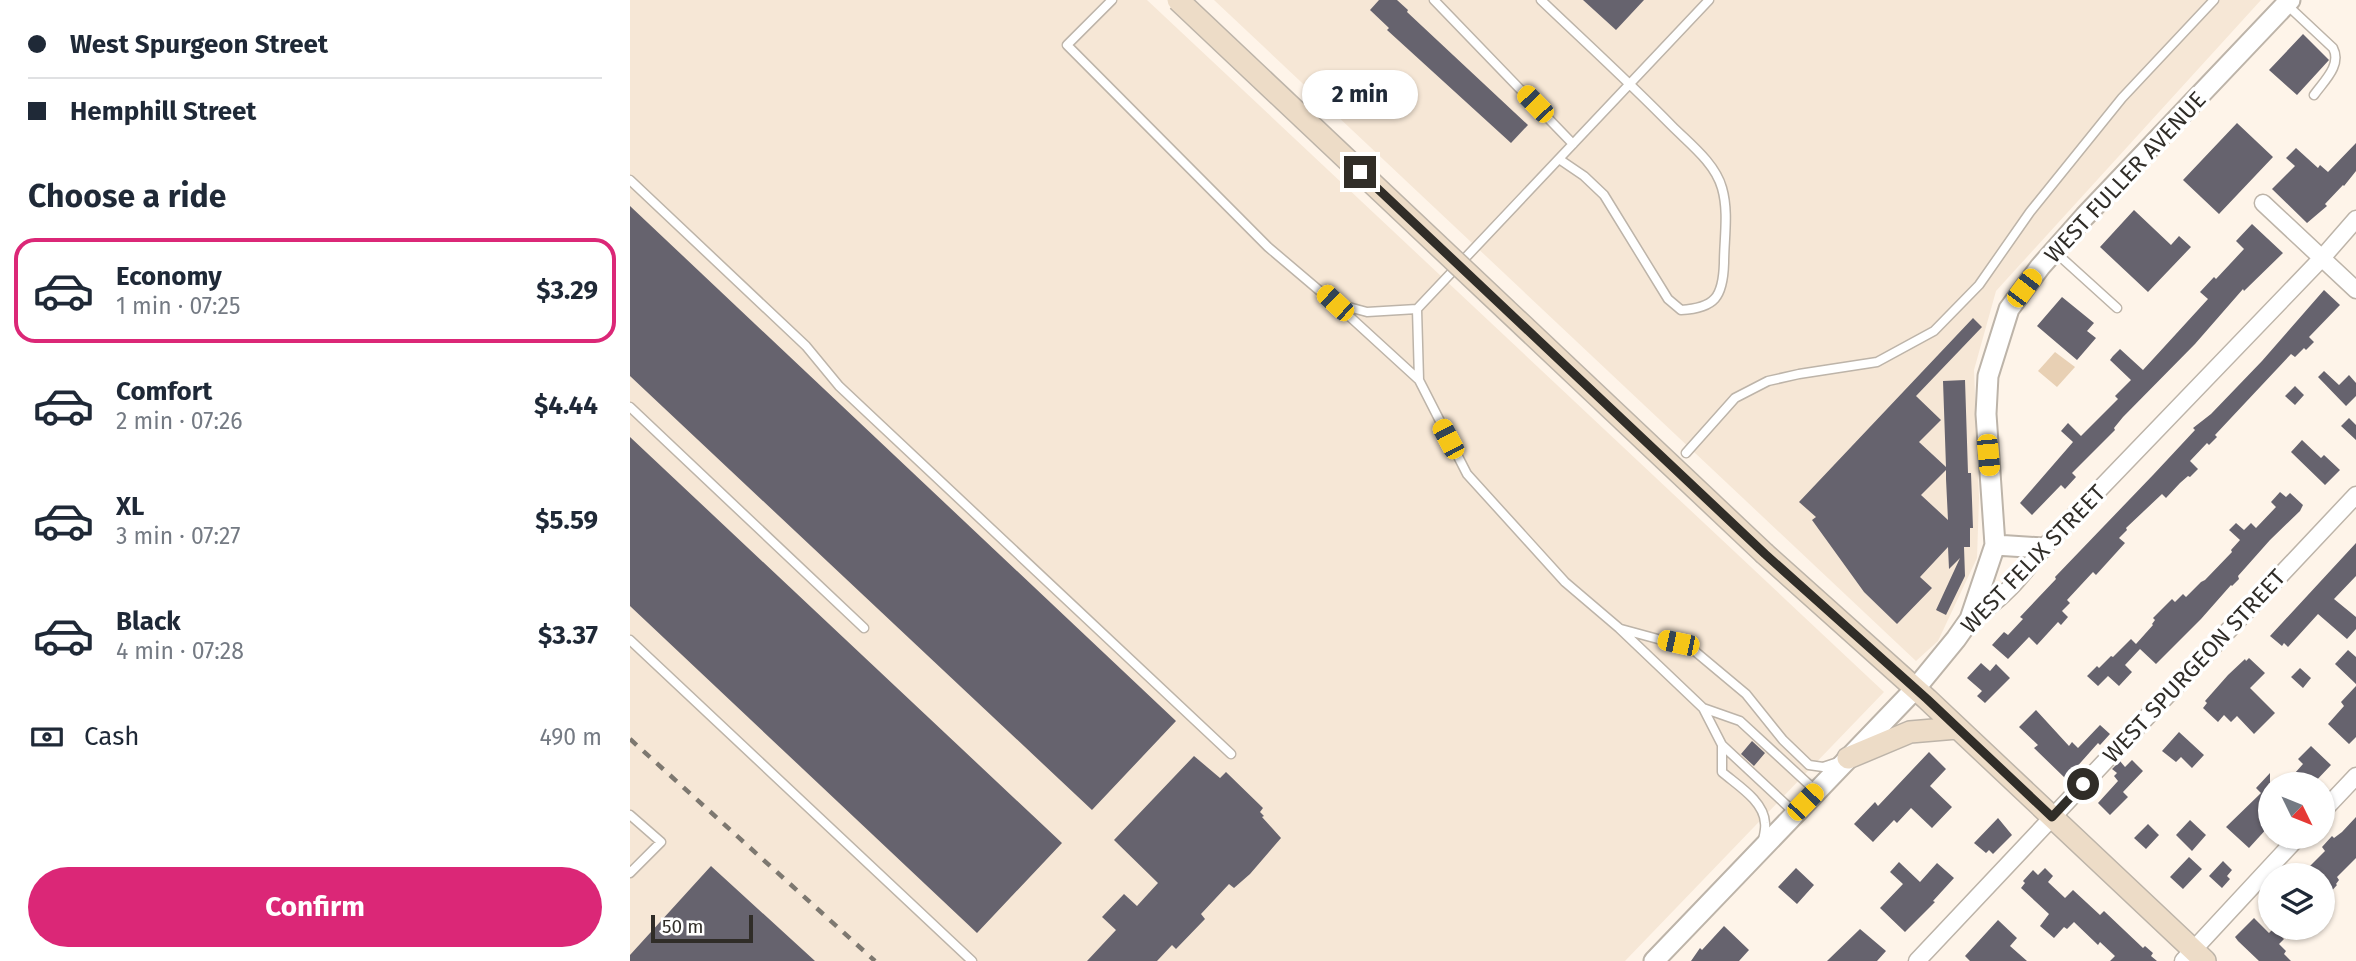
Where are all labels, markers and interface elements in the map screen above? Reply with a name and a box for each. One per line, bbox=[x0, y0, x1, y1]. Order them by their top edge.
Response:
text: West Spurgeon Street bbox=[70, 29, 328, 60]
callout: 2 min bbox=[1302, 71, 1418, 120]
text: 2 min bbox=[1332, 80, 1388, 108]
car bbox=[1513, 82, 1558, 126]
street label: WEST FULLER AVENUE bbox=[2038, 86, 2212, 268]
text: Hemphill Street bbox=[70, 96, 256, 127]
route end bbox=[1344, 156, 1376, 188]
text: Choose a ride bbox=[28, 177, 226, 215]
icon: car bbox=[32, 259, 95, 322]
text: Economy bbox=[116, 261, 222, 292]
car bbox=[2003, 265, 2046, 311]
text: $3.29 bbox=[536, 275, 598, 306]
car bbox=[1313, 281, 1358, 325]
text: 1 min · 07:25 bbox=[116, 292, 240, 320]
icon: car bbox=[32, 374, 95, 437]
text: Comfort bbox=[116, 376, 212, 407]
text: $4.44 bbox=[534, 390, 598, 421]
text: 2 min · 07:26 bbox=[116, 407, 243, 435]
car bbox=[1429, 416, 1468, 462]
car bbox=[1976, 433, 2001, 477]
street label: WEST FELIX STREET bbox=[1955, 479, 2111, 639]
icon: car bbox=[32, 489, 95, 552]
text: XL bbox=[116, 491, 144, 522]
text: $5.59 bbox=[535, 505, 598, 536]
text: 3 min · 07:27 bbox=[116, 522, 240, 550]
street label: WEST SPURGEON STREET bbox=[2097, 563, 2291, 769]
icon: car bbox=[32, 604, 95, 667]
text: Black bbox=[116, 606, 181, 637]
text: $3.37 bbox=[538, 620, 598, 651]
car bbox=[1656, 628, 1701, 658]
text: 4 min · 07:28 bbox=[116, 637, 244, 665]
icon: cash bbox=[28, 718, 66, 756]
text: Cash bbox=[84, 721, 140, 752]
text: 490 m bbox=[540, 723, 602, 751]
route start bbox=[2067, 768, 2099, 800]
north arrow bbox=[2258, 772, 2334, 849]
map controls bbox=[2258, 772, 2335, 940]
car bbox=[1783, 780, 1828, 824]
button: layers bbox=[2258, 863, 2335, 940]
button: Confirm bbox=[28, 867, 602, 947]
scale bar bbox=[651, 912, 752, 944]
text: 50 m bbox=[662, 915, 703, 938]

